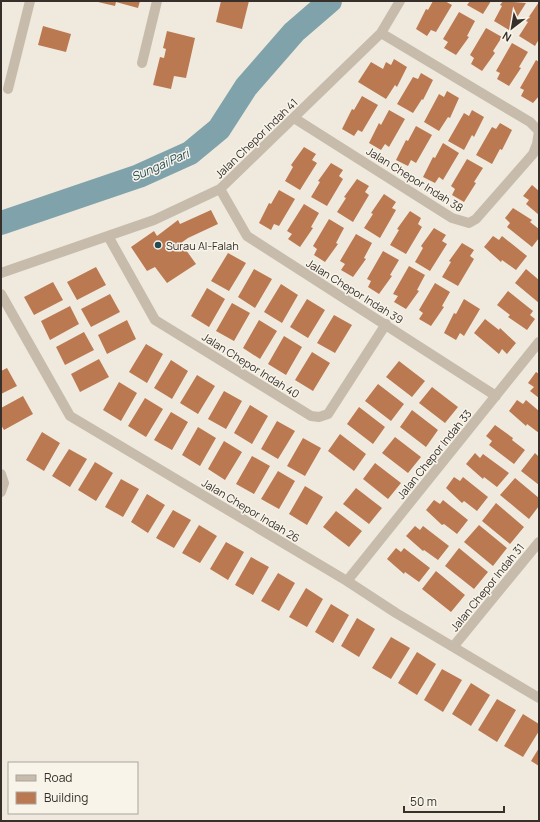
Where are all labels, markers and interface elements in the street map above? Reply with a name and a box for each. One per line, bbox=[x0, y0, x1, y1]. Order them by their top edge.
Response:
north arrow bbox=[492, 8, 532, 48]
text: N bbox=[499, 28, 514, 45]
street label: Jalan Chepor Indah 41 bbox=[211, 95, 301, 181]
street label: Jalan Chepor Indah 38 bbox=[364, 143, 466, 215]
water label: Sungai Pari bbox=[129, 144, 194, 185]
place label: Surau Al-Falah bbox=[166, 238, 239, 253]
marker: Surau Al-Falah bbox=[153, 240, 163, 250]
street label: Jalan Chepor Indah 39 bbox=[304, 255, 407, 327]
street label: Jalan Chepor Indah 40 bbox=[199, 329, 303, 401]
street label: Jalan Chepor Indah 33 bbox=[393, 406, 475, 502]
street label: Jalan Chepor Indah 26 bbox=[199, 475, 303, 545]
street label: Jalan Chepor Indah 31 bbox=[447, 540, 527, 634]
legend bbox=[8, 762, 138, 814]
text: Road bbox=[44, 769, 72, 786]
scale bar bbox=[404, 788, 504, 814]
text: Building bbox=[44, 789, 88, 806]
text: 50 m bbox=[410, 793, 437, 810]

